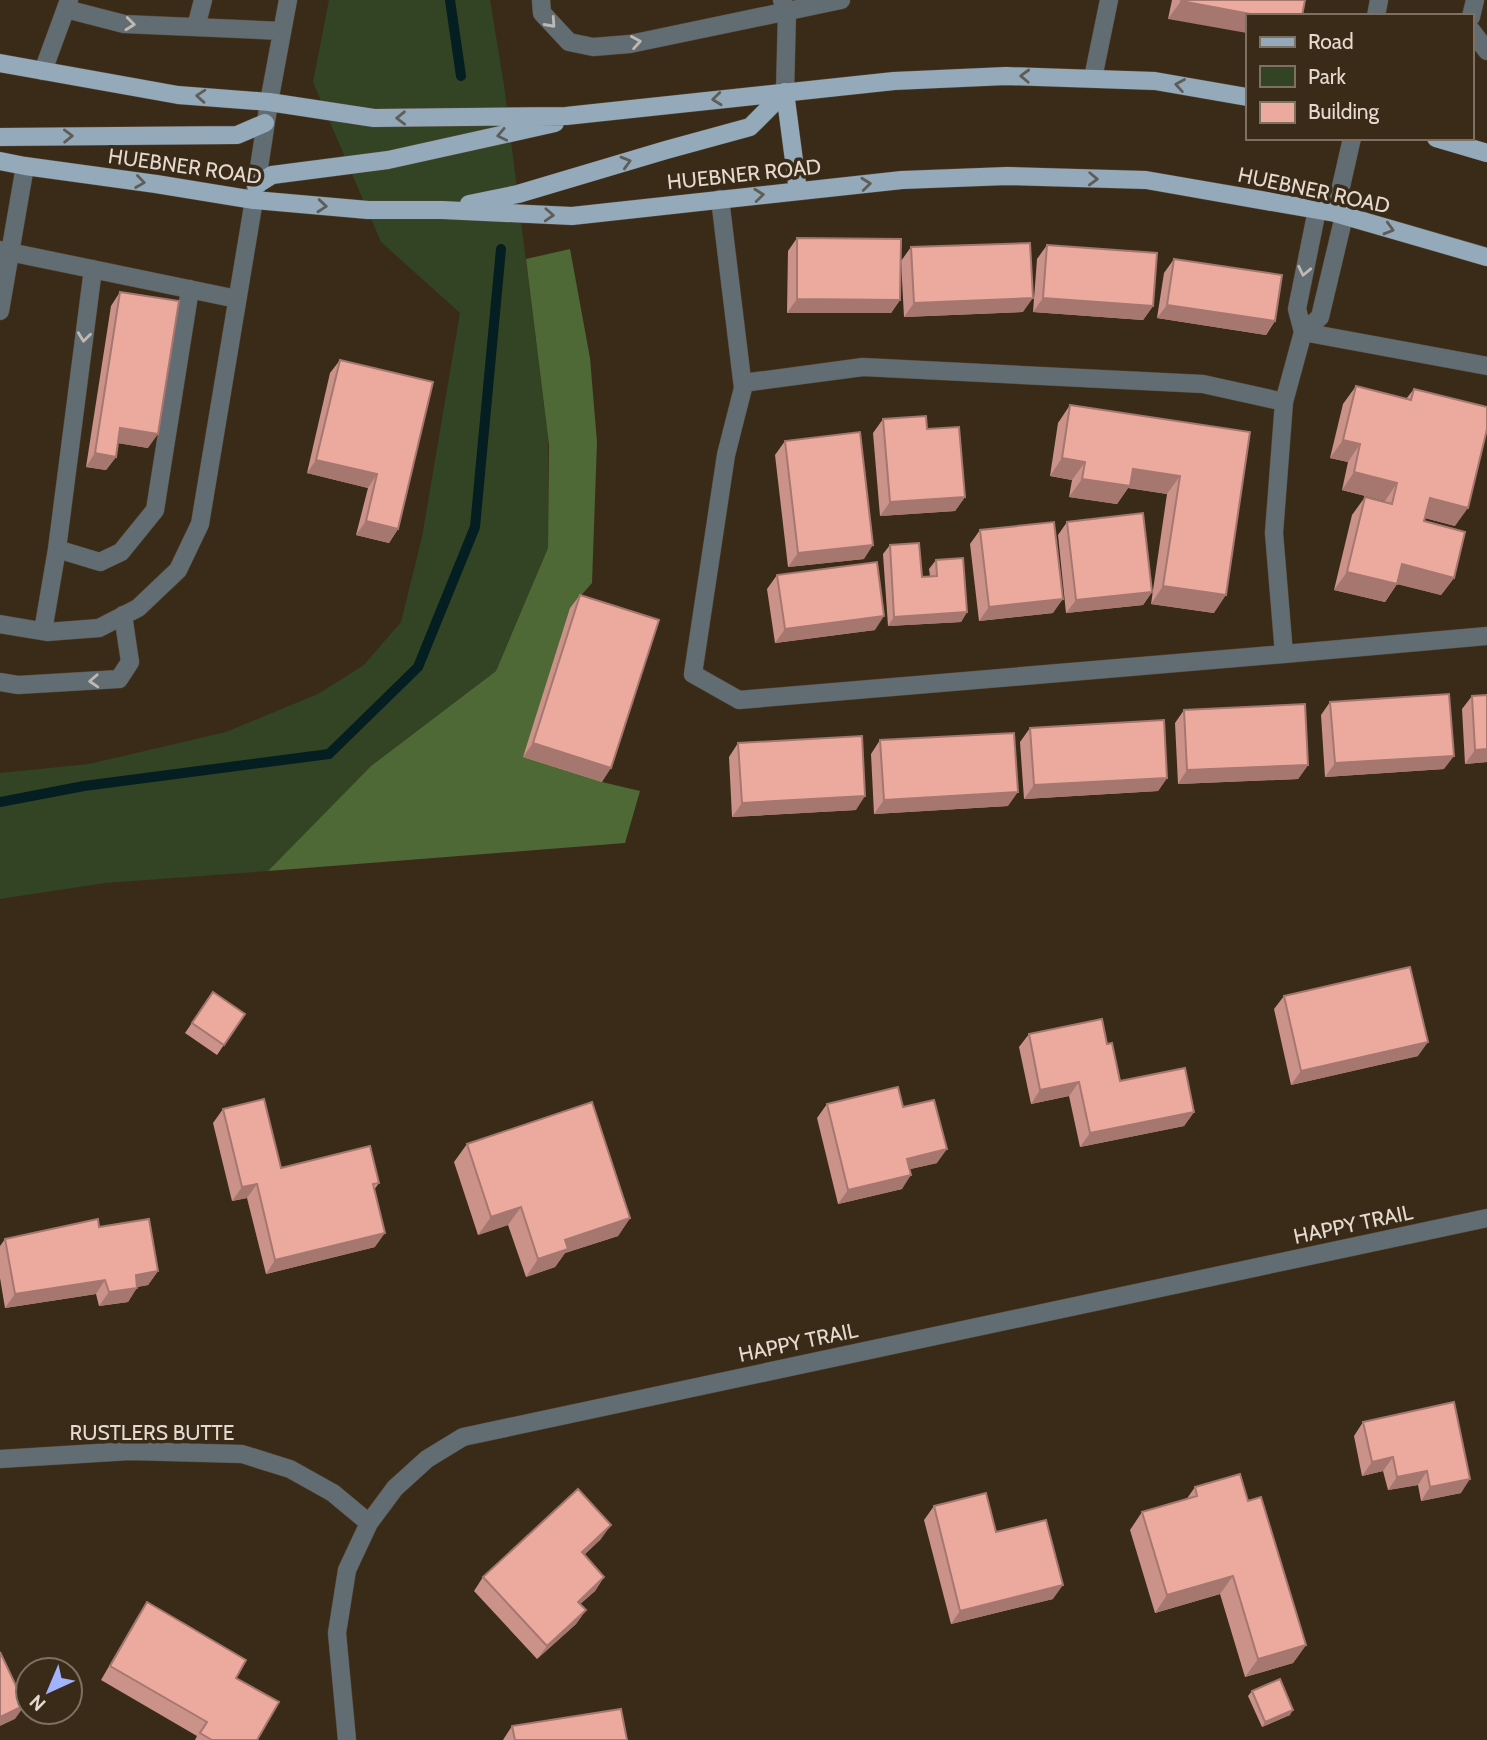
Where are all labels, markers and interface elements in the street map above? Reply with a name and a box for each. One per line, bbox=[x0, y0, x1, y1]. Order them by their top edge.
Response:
legend bbox=[1246, 14, 1473, 140]
one-way arrow bbox=[543, 15, 555, 28]
one-way arrow bbox=[125, 16, 136, 31]
text: Road bbox=[1308, 29, 1354, 54]
one-way arrow bbox=[630, 35, 642, 50]
text: Park bbox=[1308, 64, 1346, 89]
one-way arrow bbox=[1019, 69, 1030, 84]
one-way arrow bbox=[1174, 78, 1186, 93]
one-way arrow bbox=[195, 89, 206, 104]
one-way arrow bbox=[711, 92, 723, 107]
text: Building bbox=[1308, 99, 1380, 124]
one-way arrow bbox=[396, 110, 406, 126]
one-way arrow bbox=[496, 127, 508, 142]
one-way arrow bbox=[63, 128, 74, 144]
street label: HUEBNER ROAD bbox=[107, 143, 263, 189]
street label: HUEBNER ROAD bbox=[666, 153, 822, 195]
one-way arrow bbox=[620, 155, 632, 170]
street label: HUEBNER ROAD bbox=[1236, 162, 1392, 218]
one-way arrow bbox=[1088, 171, 1099, 186]
one-way arrow bbox=[134, 174, 146, 189]
one-way arrow bbox=[861, 177, 872, 192]
one-way arrow bbox=[753, 188, 765, 203]
one-way arrow bbox=[317, 198, 328, 213]
one-way arrow bbox=[544, 207, 555, 222]
one-way arrow bbox=[1383, 221, 1395, 235]
one-way arrow bbox=[1298, 265, 1313, 277]
one-way arrow bbox=[77, 331, 92, 342]
one-way arrow bbox=[88, 673, 99, 688]
street label: HAPPY TRAIL bbox=[1291, 1199, 1415, 1249]
street label: HAPPY TRAIL bbox=[736, 1317, 860, 1367]
street label: RUSTLERS BUTTE bbox=[70, 1420, 234, 1445]
north arrow bbox=[14, 1656, 84, 1726]
text: N bbox=[25, 1690, 50, 1716]

